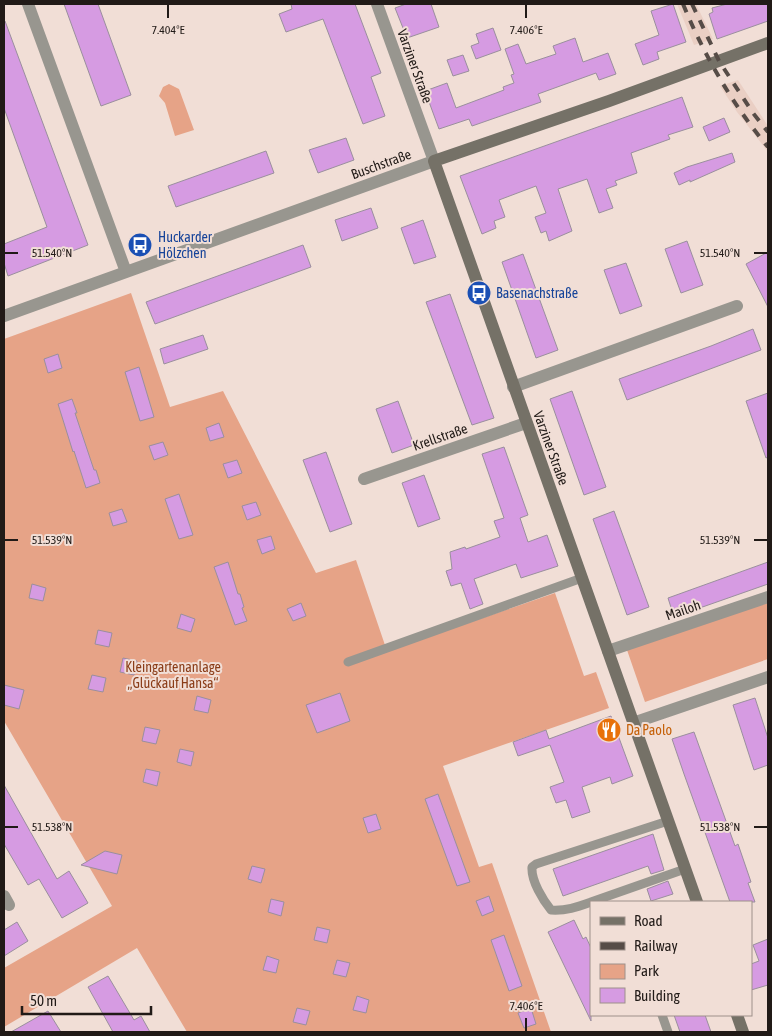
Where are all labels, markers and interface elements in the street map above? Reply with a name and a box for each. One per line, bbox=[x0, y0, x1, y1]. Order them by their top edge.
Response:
text: 7.404°E bbox=[151, 23, 185, 37]
text: 7.406°E bbox=[509, 23, 543, 37]
street label: Varziner Straße bbox=[394, 27, 436, 105]
street label: Buschstraße bbox=[349, 146, 413, 182]
place label: Huckarder Hölzchen bbox=[158, 229, 213, 261]
bus stop icon: Huckarder Hölzchen bbox=[127, 232, 153, 258]
text: 51.540°N bbox=[32, 246, 72, 260]
text: 51.540°N bbox=[700, 246, 740, 260]
bus stop icon: Basenachstraße bbox=[466, 280, 492, 306]
place label: Basenachstraße bbox=[496, 285, 578, 301]
street label: Varziner Straße bbox=[530, 409, 572, 487]
street label: Krellstraße bbox=[410, 420, 470, 454]
text: 51.539°N bbox=[32, 533, 72, 547]
text: 51.539°N bbox=[700, 533, 740, 547]
street label: Mailoh bbox=[663, 597, 703, 623]
park label: Kleingartenanlage „Glückauf Hansa“ bbox=[125, 659, 221, 691]
restaurant icon: Da Paolo bbox=[596, 717, 622, 743]
place label: Da Paolo bbox=[626, 722, 672, 738]
text: 51.538°N bbox=[32, 820, 72, 834]
text: 51.538°N bbox=[700, 820, 740, 834]
legend bbox=[590, 901, 752, 1016]
text: Road bbox=[634, 912, 663, 929]
text: Railway bbox=[634, 937, 678, 954]
text: Park bbox=[634, 962, 659, 979]
scale bar bbox=[22, 984, 151, 1016]
text: Building bbox=[634, 987, 680, 1004]
text: 50 m bbox=[30, 992, 57, 1009]
text: 7.406°E bbox=[509, 999, 543, 1013]

